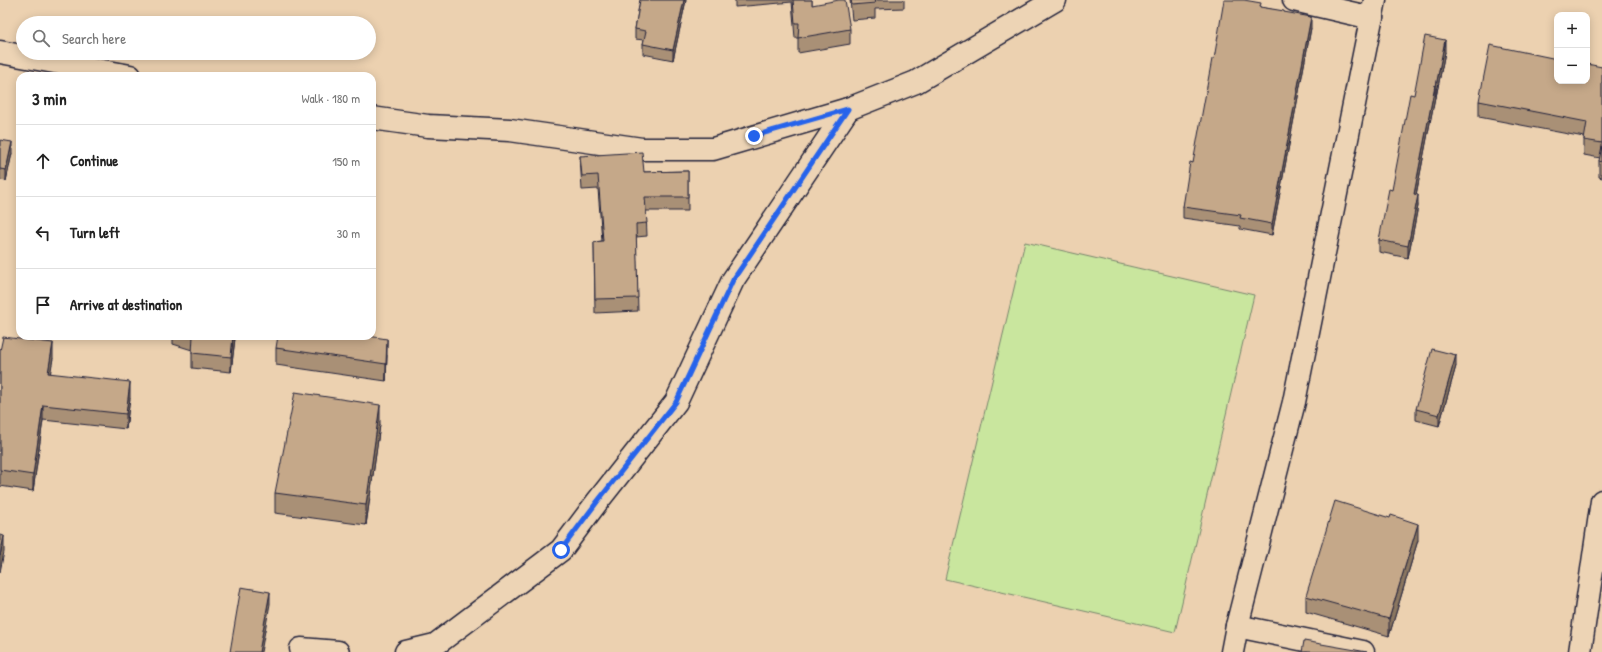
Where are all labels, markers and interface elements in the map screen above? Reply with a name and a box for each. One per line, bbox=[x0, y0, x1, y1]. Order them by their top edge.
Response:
map controls bbox=[1554, 12, 1590, 84]
button: + bbox=[1554, 12, 1590, 48]
search box bbox=[16, 16, 376, 60]
icon: search bbox=[30, 27, 52, 49]
text: Search here bbox=[62, 28, 126, 49]
button: − bbox=[1554, 48, 1590, 84]
text: 3 min bbox=[32, 87, 67, 110]
text: Walk · 180 m bbox=[301, 89, 360, 107]
route end bbox=[745, 127, 763, 145]
icon: ahead bbox=[32, 150, 54, 172]
text: Continue bbox=[70, 150, 118, 171]
text: 150 m bbox=[332, 152, 360, 170]
icon: left bbox=[32, 222, 54, 244]
text: Turn left bbox=[70, 222, 120, 243]
text: 30 m bbox=[337, 224, 360, 242]
icon: arrive bbox=[32, 294, 54, 316]
text: Arrive at destination bbox=[70, 294, 182, 315]
route start bbox=[552, 541, 570, 559]

